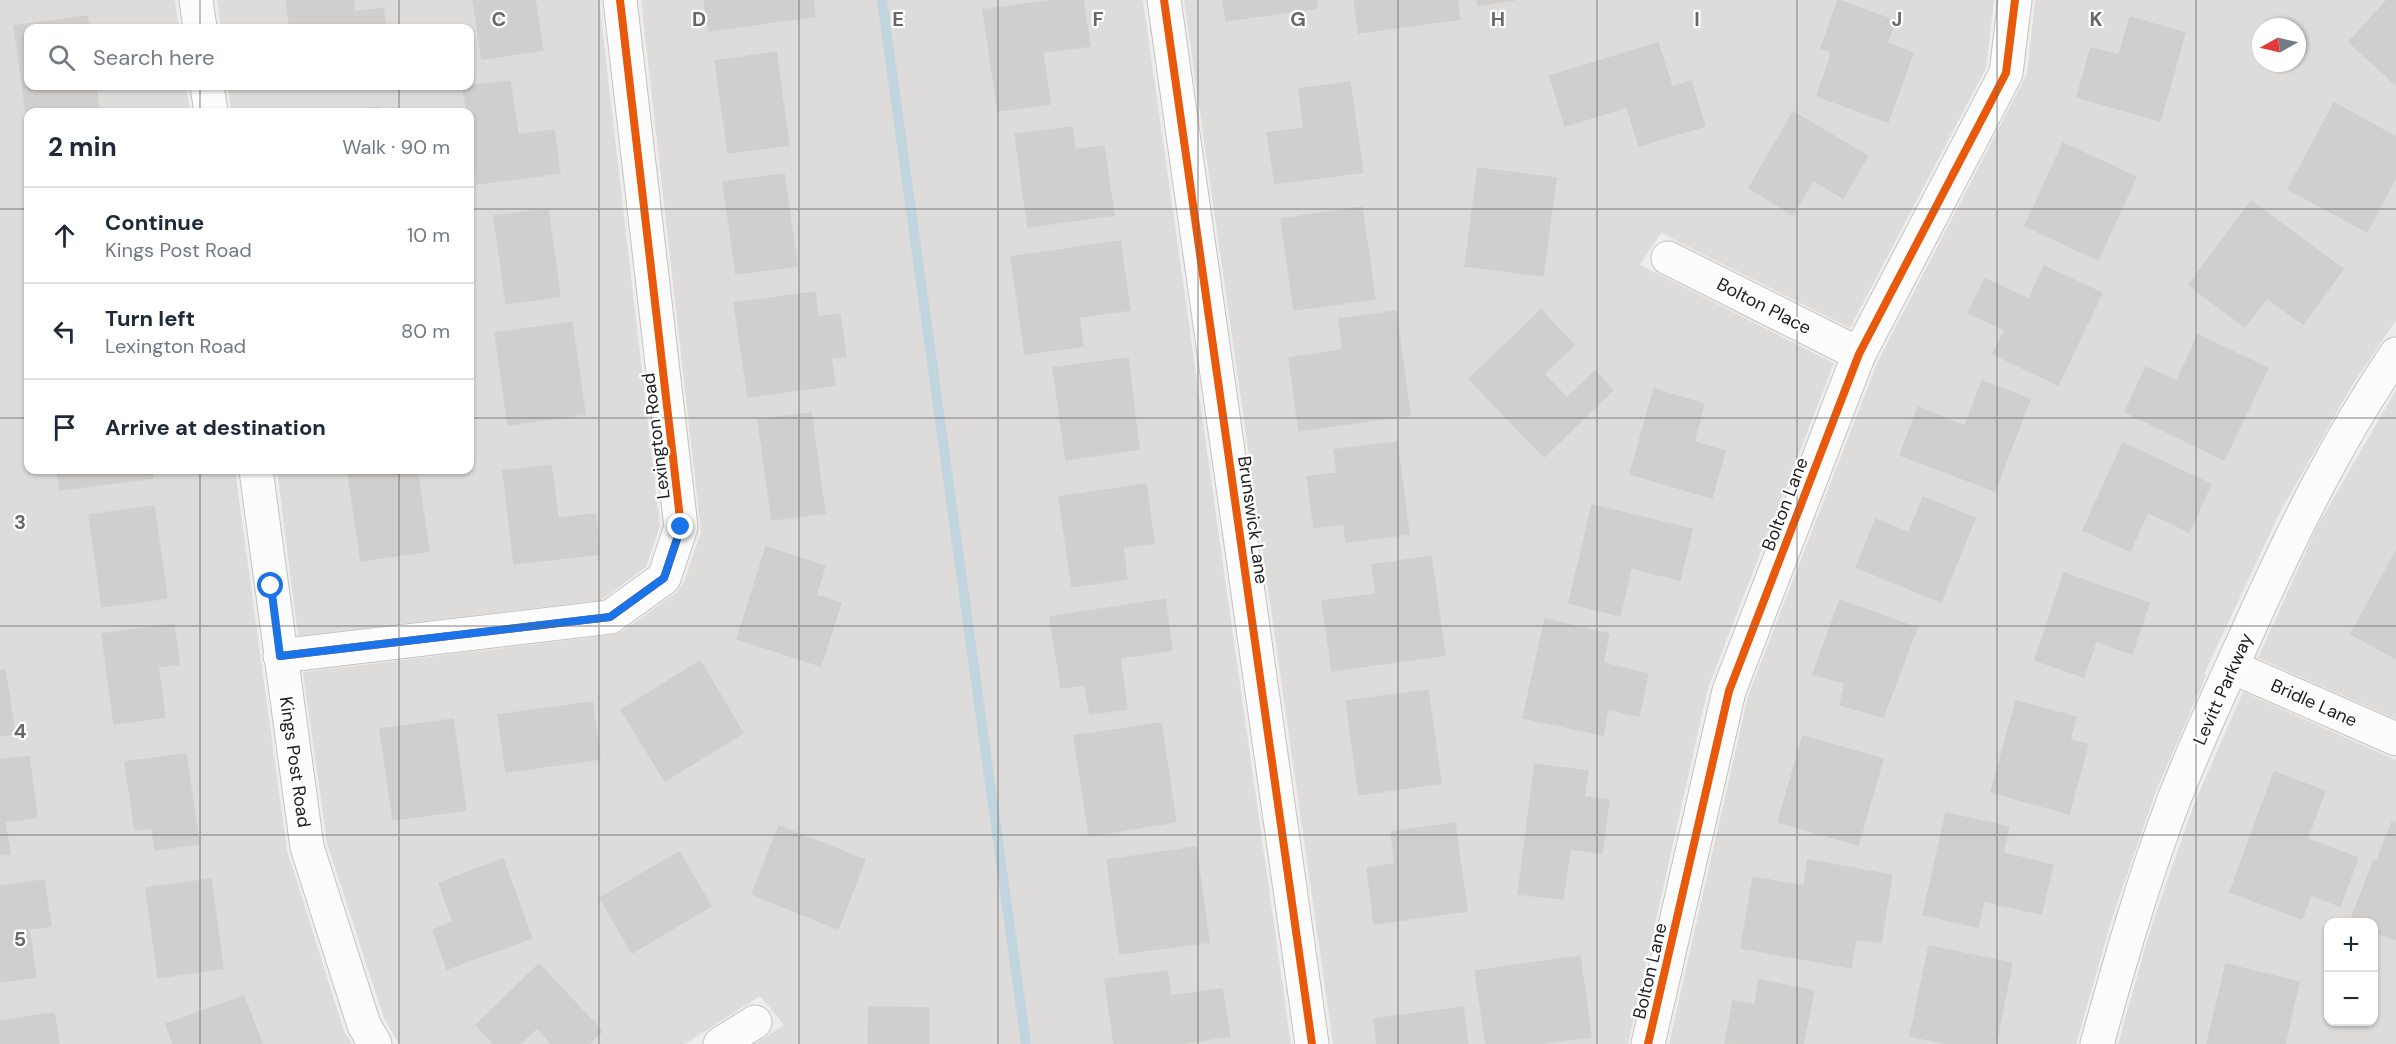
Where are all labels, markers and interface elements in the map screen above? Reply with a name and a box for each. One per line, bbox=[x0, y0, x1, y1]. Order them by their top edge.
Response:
text: C bbox=[492, 6, 506, 32]
text: D bbox=[692, 6, 706, 32]
text: E bbox=[892, 6, 904, 32]
text: F bbox=[1092, 6, 1104, 32]
text: G bbox=[1290, 6, 1306, 32]
text: H bbox=[1491, 6, 1505, 32]
text: I bbox=[1694, 6, 1700, 32]
text: J bbox=[1892, 6, 1902, 32]
text: K bbox=[2089, 6, 2103, 32]
north arrow bbox=[2252, 18, 2306, 72]
search box bbox=[24, 24, 474, 90]
icon: search bbox=[45, 41, 78, 74]
text: Search here bbox=[93, 43, 214, 72]
text: 2 min bbox=[48, 130, 117, 164]
text: Walk · 90 m bbox=[342, 134, 450, 160]
text: Continue bbox=[105, 208, 204, 237]
icon: ahead bbox=[48, 219, 81, 252]
text: 10 m bbox=[407, 222, 450, 248]
text: Kings Post Road bbox=[105, 237, 252, 263]
street label: Bolton Place bbox=[1713, 272, 1815, 340]
text: Turn left bbox=[105, 304, 195, 333]
icon: left bbox=[48, 315, 81, 348]
text: 80 m bbox=[401, 318, 450, 344]
text: Lexington Road bbox=[105, 333, 246, 359]
street label: Lexington Road bbox=[636, 371, 676, 501]
icon: arrive bbox=[48, 411, 81, 444]
text: Arrive at destination bbox=[105, 413, 326, 442]
street label: Bolton Lane bbox=[1756, 454, 1814, 554]
street label: Brunswick Lane bbox=[1232, 455, 1274, 585]
text: 3 bbox=[14, 509, 26, 535]
route end bbox=[667, 513, 693, 539]
route start bbox=[257, 572, 283, 598]
street label: Levitt Parkway bbox=[2188, 629, 2258, 749]
street label: Bridle Lane bbox=[2267, 673, 2361, 733]
street label: Kings Post Road bbox=[274, 695, 316, 829]
text: 4 bbox=[14, 718, 27, 744]
map controls bbox=[2324, 918, 2378, 1026]
button: + bbox=[2324, 918, 2378, 972]
street label: Bolton Lane bbox=[1627, 921, 1673, 1021]
text: 5 bbox=[14, 926, 26, 952]
button: − bbox=[2324, 972, 2378, 1026]

